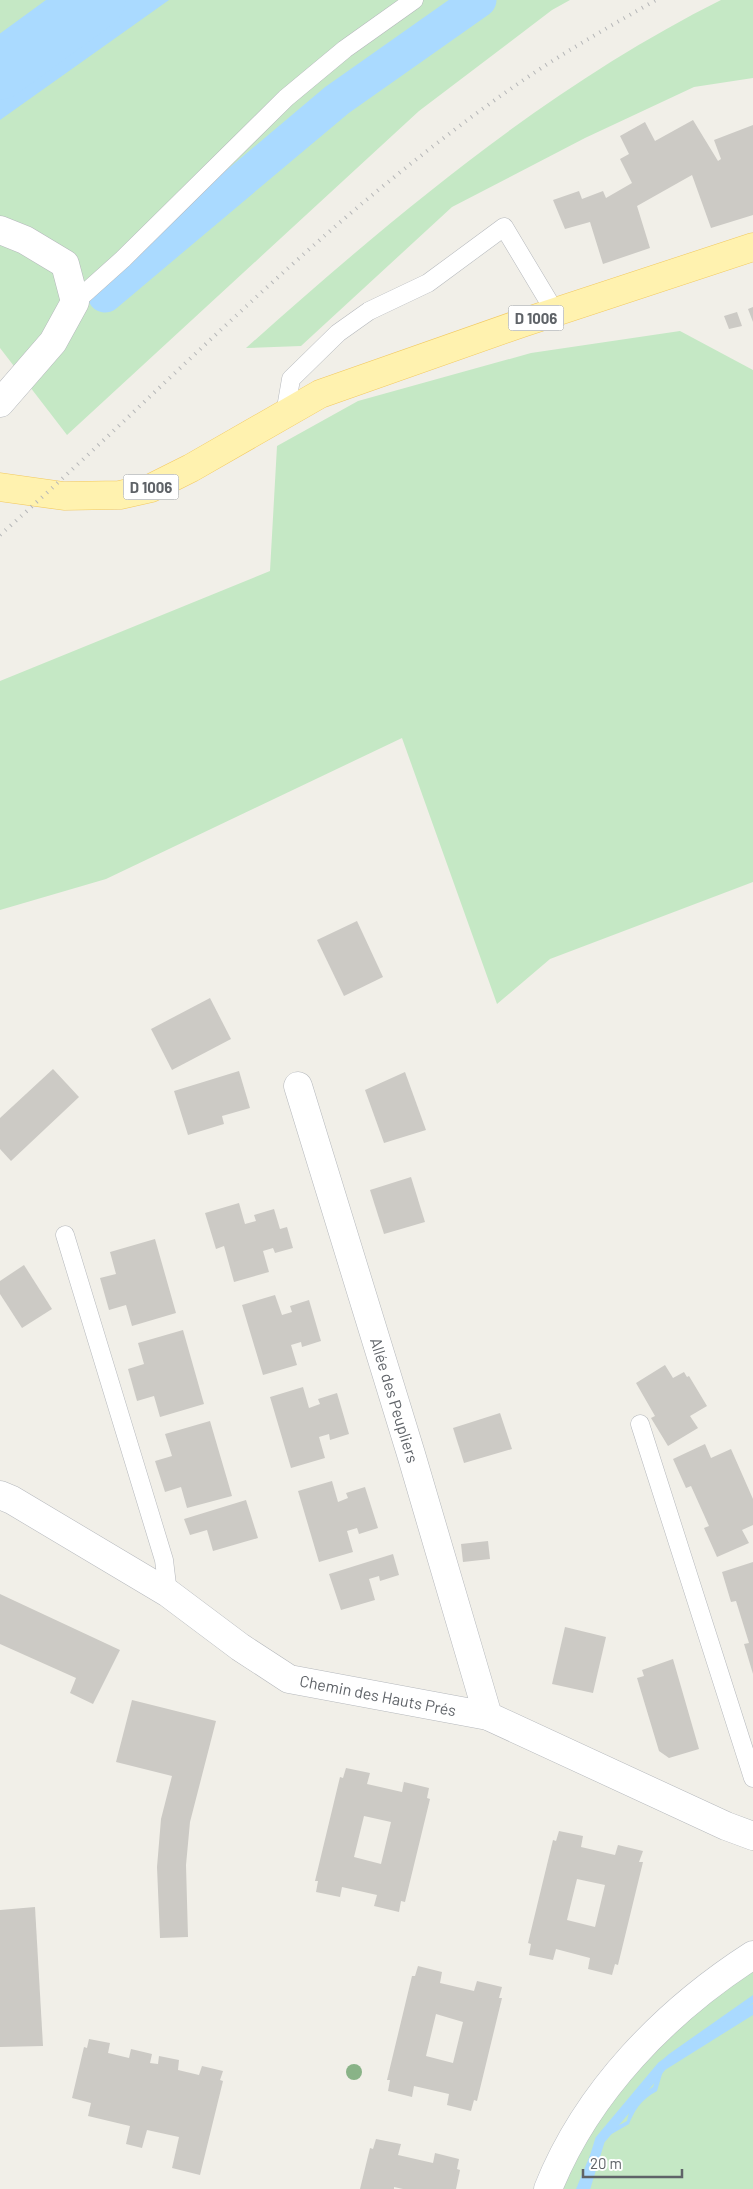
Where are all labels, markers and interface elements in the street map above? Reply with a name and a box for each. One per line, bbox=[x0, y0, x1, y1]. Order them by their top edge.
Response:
road number: D 1006 bbox=[508, 306, 564, 330]
road number: D 1006 bbox=[124, 474, 178, 500]
street label: Allée des Peupliers bbox=[367, 1335, 423, 1465]
street label: Chemin des Hauts Prés bbox=[298, 1670, 458, 1720]
scale bar bbox=[583, 2146, 682, 2178]
text: 20 m bbox=[590, 2154, 622, 2172]

